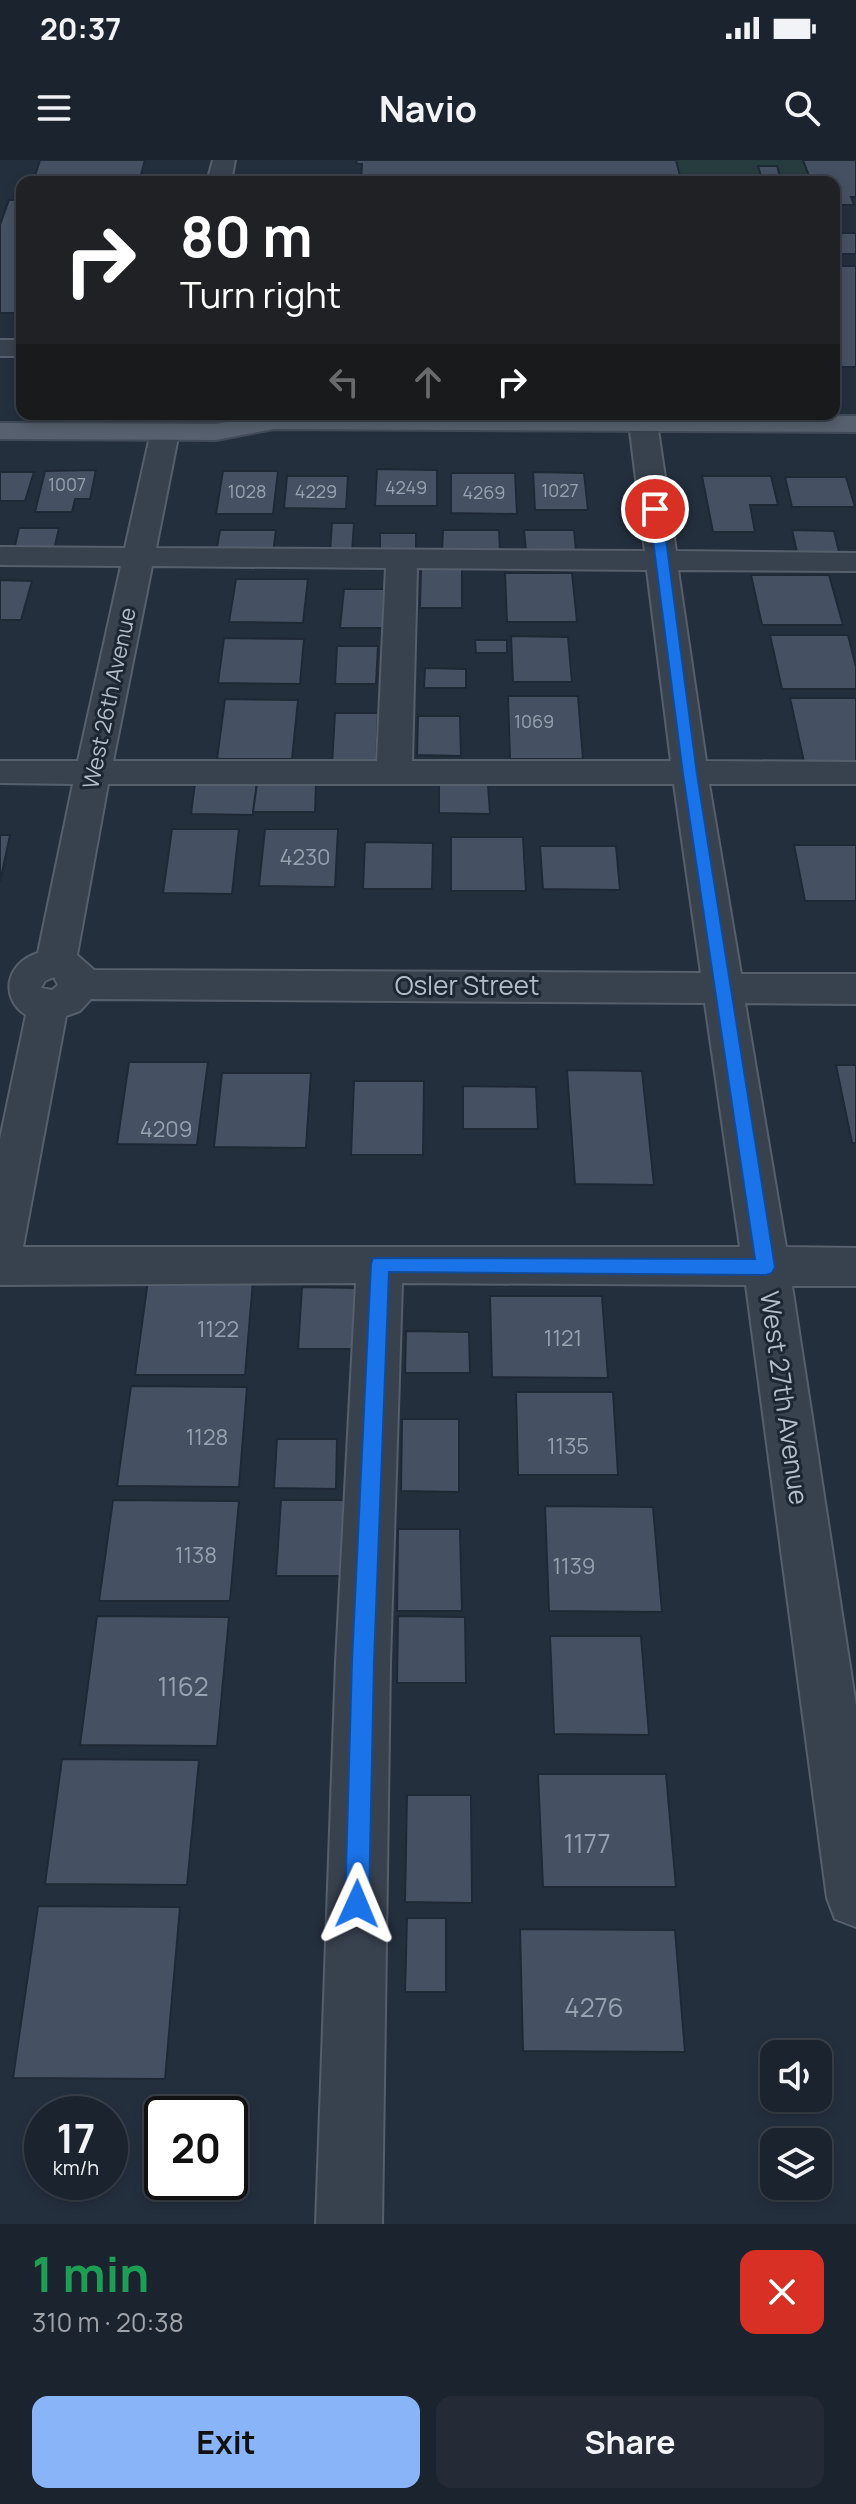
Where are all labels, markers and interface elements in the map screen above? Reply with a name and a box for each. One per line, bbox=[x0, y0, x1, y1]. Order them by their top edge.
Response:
text: 20:37 bbox=[40, 8, 121, 49]
text: Navio bbox=[379, 84, 477, 133]
icon: menu bbox=[32, 86, 76, 130]
icon: search bbox=[780, 86, 824, 130]
text: 80 m bbox=[180, 197, 313, 274]
icon: right bbox=[48, 208, 152, 312]
text: Turn right bbox=[180, 270, 341, 319]
icon: left bbox=[322, 360, 366, 404]
icon: ahead bbox=[406, 360, 450, 404]
icon: right bbox=[490, 360, 534, 404]
house number: 1007 bbox=[48, 472, 86, 496]
house number: 4249 bbox=[385, 475, 427, 499]
pin bbox=[621, 475, 689, 543]
house number: 1027 bbox=[541, 478, 579, 502]
house number: 1028 bbox=[228, 479, 266, 503]
house number: 4229 bbox=[295, 479, 337, 503]
house number: 4269 bbox=[462, 480, 506, 504]
icon: arrive bbox=[633, 487, 677, 531]
street label: West 26th Avenue bbox=[75, 604, 143, 791]
house number: 1069 bbox=[514, 709, 554, 733]
house number: 4230 bbox=[279, 842, 331, 872]
street label: Osler Street bbox=[395, 967, 539, 1003]
house number: 4209 bbox=[140, 1114, 192, 1144]
street label: West 27th Avenue bbox=[752, 1289, 818, 1507]
house number: 1122 bbox=[197, 1314, 239, 1344]
house number: 1121 bbox=[544, 1323, 582, 1353]
house number: 1128 bbox=[186, 1422, 228, 1452]
house number: 1135 bbox=[547, 1431, 589, 1461]
house number: 1138 bbox=[175, 1540, 217, 1570]
house number: 1139 bbox=[553, 1551, 595, 1581]
house number: 1162 bbox=[157, 1668, 209, 1704]
house number: 1177 bbox=[563, 1825, 611, 1861]
position arrow bbox=[315, 1862, 399, 1946]
house number: 4276 bbox=[564, 1989, 624, 2025]
map controls bbox=[760, 2040, 832, 2200]
button: sound bbox=[760, 2040, 832, 2112]
speed limit sign: 20 bbox=[144, 2096, 248, 2200]
text: 17 bbox=[57, 2110, 95, 2165]
button: layers bbox=[760, 2128, 832, 2200]
text: km/h bbox=[53, 2154, 99, 2181]
text: 1 min bbox=[32, 2241, 149, 2306]
button: close bbox=[740, 2250, 824, 2334]
text: 310 m · 20:38 bbox=[32, 2304, 184, 2340]
button: Exit bbox=[32, 2396, 420, 2488]
button: Share bbox=[436, 2396, 824, 2488]

